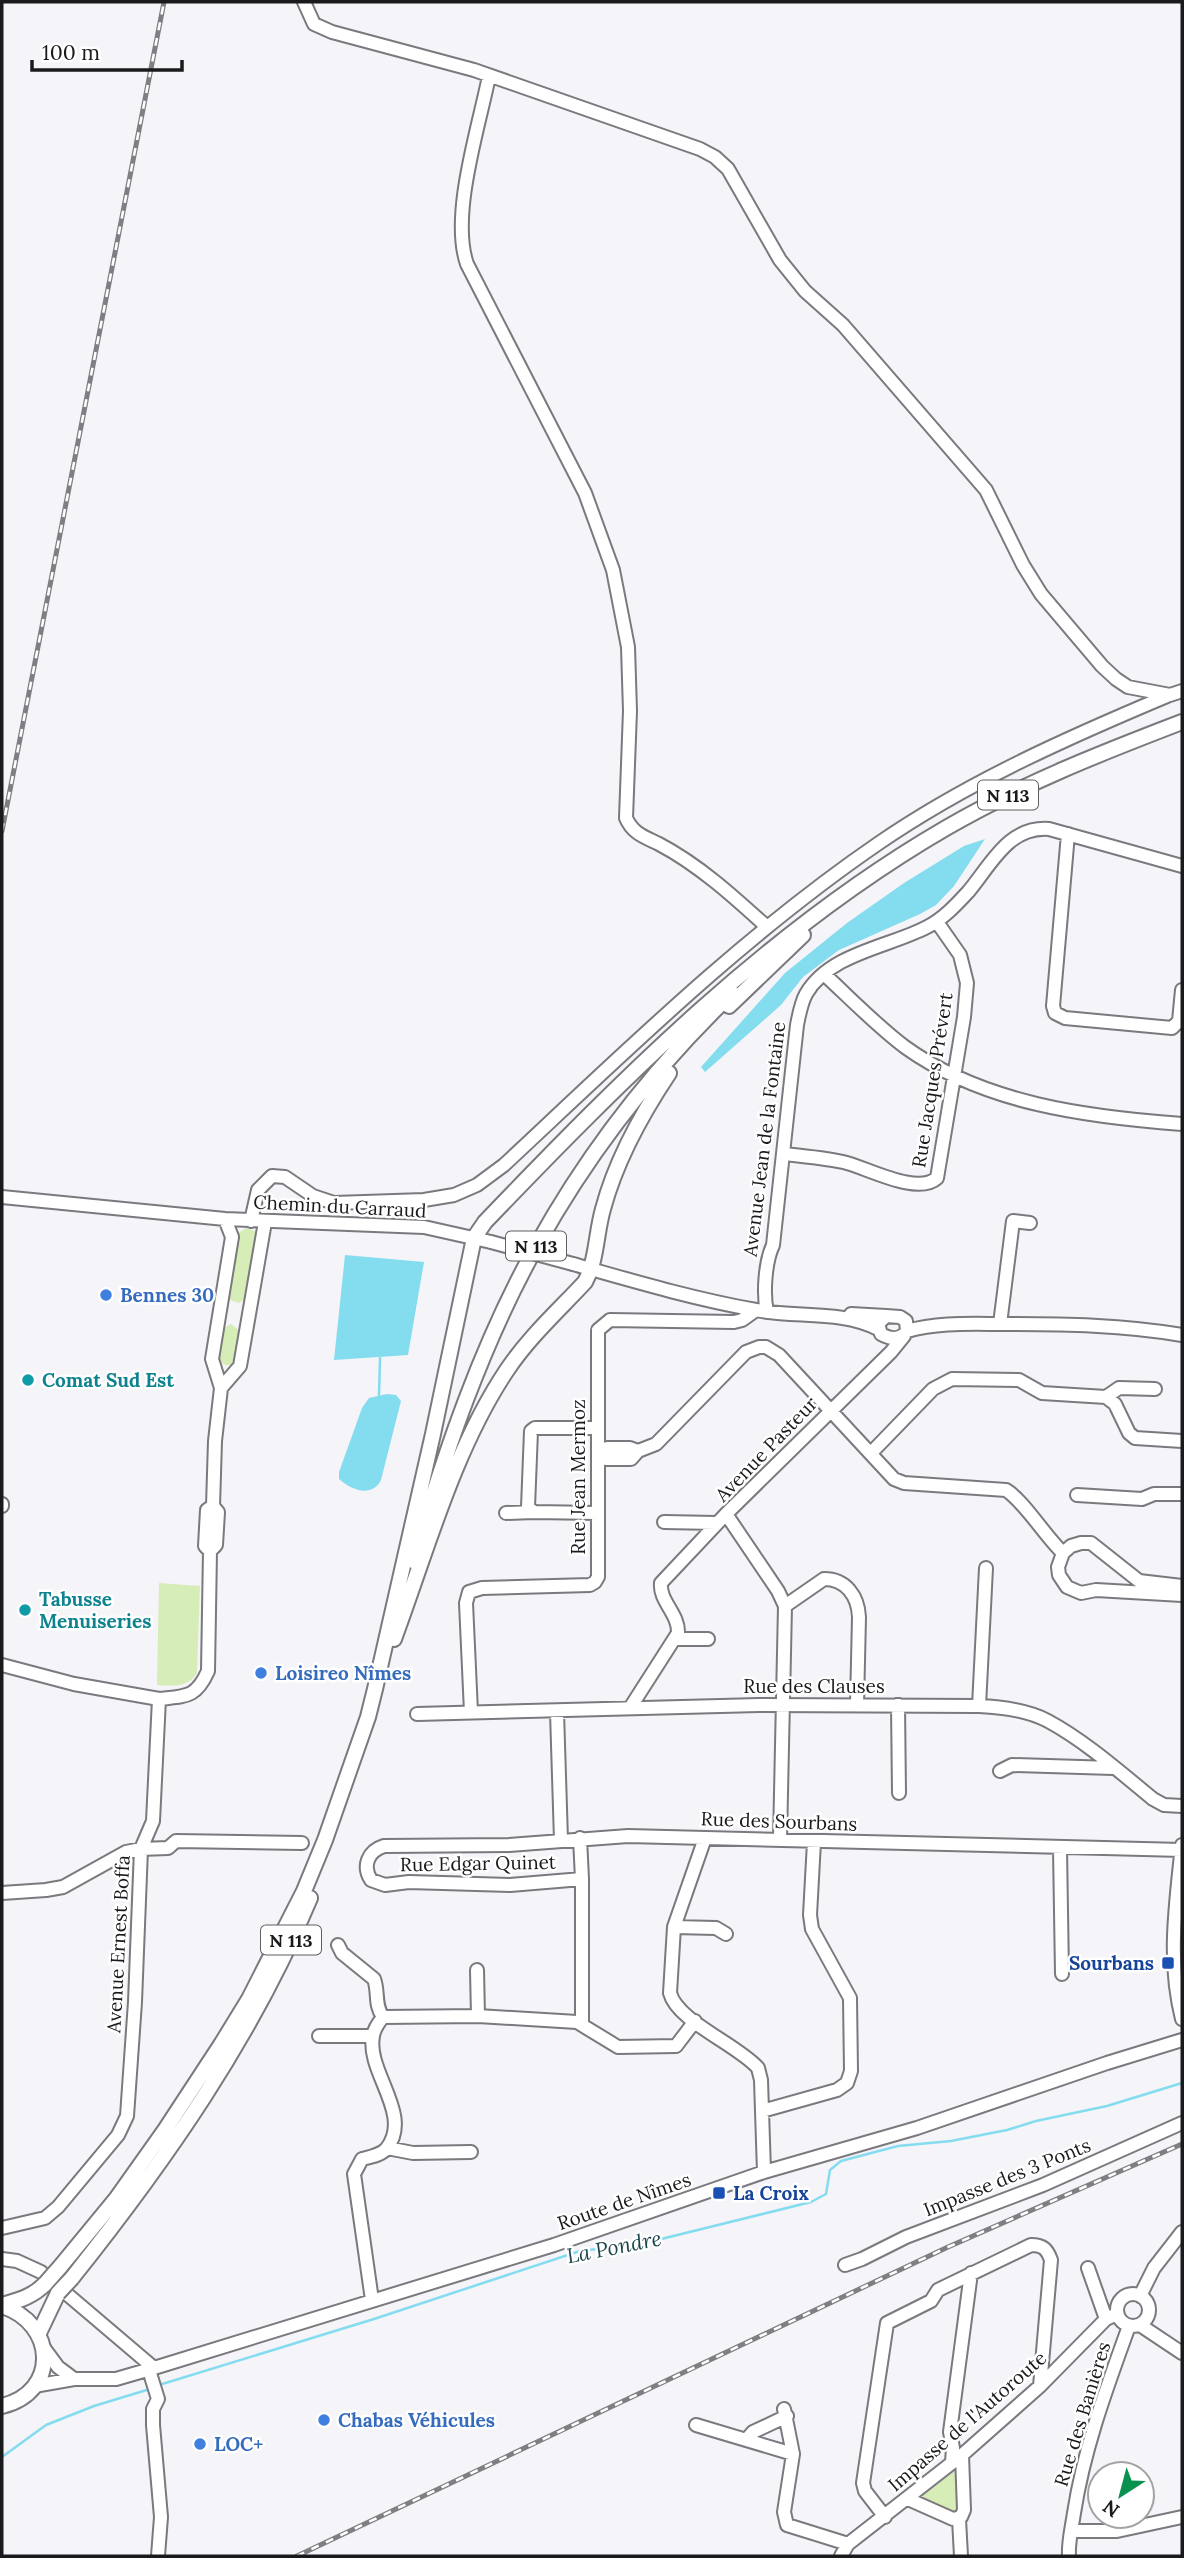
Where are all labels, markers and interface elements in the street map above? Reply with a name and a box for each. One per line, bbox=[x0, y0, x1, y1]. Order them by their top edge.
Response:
scale bar bbox=[32, 28, 182, 72]
text: 100 m bbox=[42, 39, 100, 66]
road number: N 113 bbox=[978, 780, 1038, 810]
street label: Rue Jacques Prévert bbox=[906, 990, 958, 1169]
street label: Avenue Jean de la Fontaine bbox=[738, 1020, 790, 1259]
street label: Chemin du Carraud bbox=[253, 1189, 427, 1223]
road number: N 113 bbox=[506, 1232, 566, 1260]
place label: Bennes 30 bbox=[120, 1283, 214, 1307]
marker: Bennes 30 bbox=[98, 1287, 114, 1303]
place label: Comat Sud Est bbox=[42, 1368, 175, 1392]
marker: Comat Sud Est bbox=[20, 1372, 36, 1388]
street label: Avenue Pasteur bbox=[709, 1391, 823, 1507]
street label: Rue Jean Mermoz bbox=[566, 1399, 590, 1555]
place label: Tabusse Menuiseries bbox=[39, 1587, 151, 1633]
marker: Tabusse Menuiseries bbox=[17, 1602, 33, 1618]
place label: Loisireo Nîmes bbox=[275, 1661, 411, 1685]
marker: Loisireo Nîmes bbox=[253, 1665, 269, 1681]
street label: Rue des Clauses bbox=[743, 1674, 885, 1698]
street label: Rue des Sourbans bbox=[700, 1806, 858, 1836]
street label: Rue Edgar Quinet bbox=[400, 1850, 557, 1876]
street label: Avenue Ernest Boffa bbox=[101, 1854, 135, 2035]
road number: N 113 bbox=[261, 1926, 321, 1954]
place label: Sourbans bbox=[1069, 1951, 1154, 1975]
marker: Sourbans bbox=[1160, 1955, 1176, 1971]
street label: Impasse des 3 Ponts bbox=[920, 2132, 1094, 2222]
street label: Route de Nîmes bbox=[554, 2167, 694, 2235]
place label: La Croix bbox=[733, 2181, 809, 2205]
marker: La Croix bbox=[711, 2185, 727, 2201]
water label: La Pondre bbox=[564, 2225, 664, 2269]
street label: Rue des Banières bbox=[1049, 2339, 1115, 2489]
street label: Impasse de l'Autoroute bbox=[883, 2346, 1051, 2496]
place label: Chabas Véhicules bbox=[338, 2408, 495, 2432]
marker: Chabas Véhicules bbox=[316, 2412, 332, 2428]
place label: LOC+ bbox=[214, 2432, 263, 2456]
marker: LOC+ bbox=[192, 2436, 208, 2452]
north arrow bbox=[1086, 2460, 1156, 2530]
text: N bbox=[1098, 2495, 1124, 2523]

